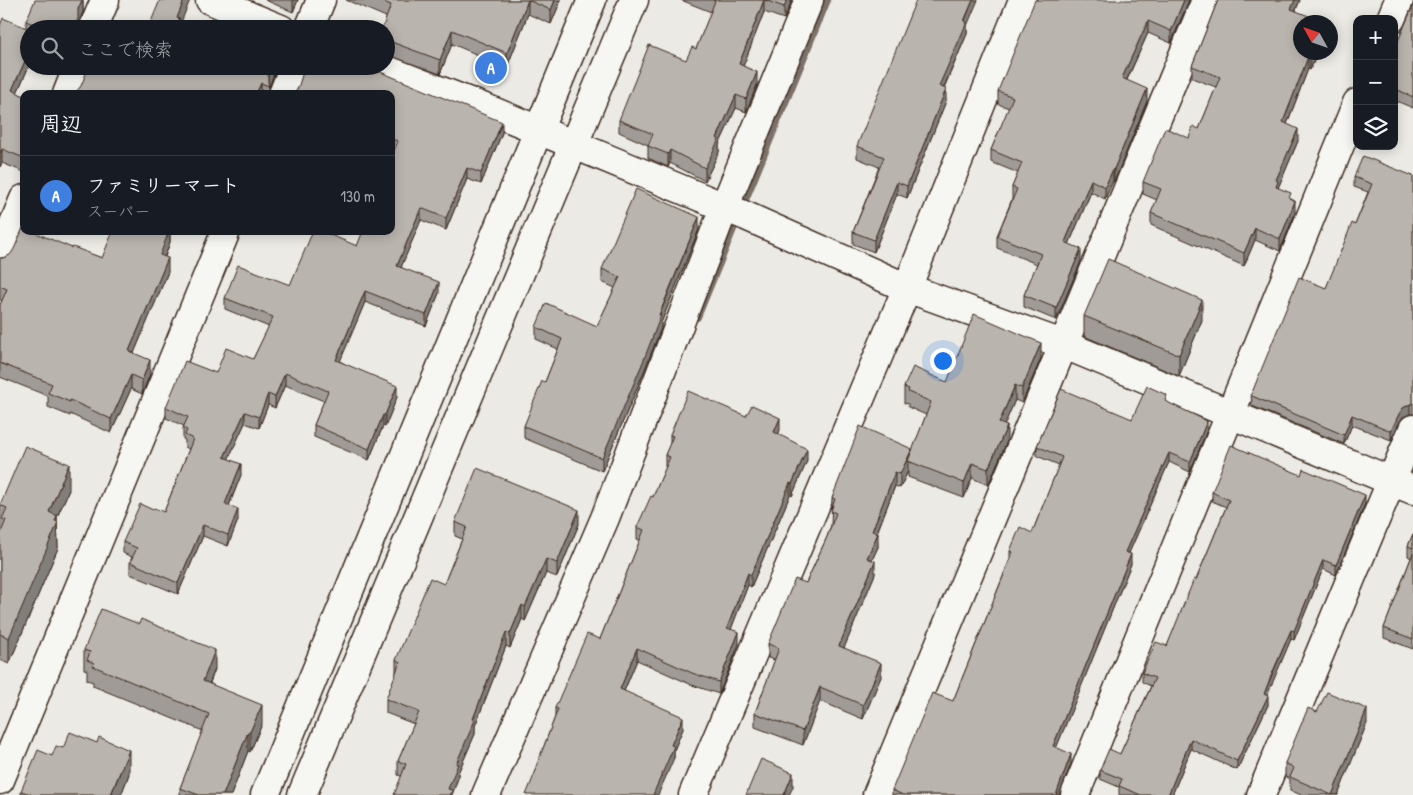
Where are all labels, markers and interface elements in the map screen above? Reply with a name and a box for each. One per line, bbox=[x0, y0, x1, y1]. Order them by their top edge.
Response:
north arrow bbox=[1293, 15, 1338, 60]
map controls bbox=[1353, 15, 1398, 150]
button: + bbox=[1353, 15, 1398, 60]
search box bbox=[20, 20, 395, 75]
icon: search bbox=[38, 34, 66, 62]
text: ここで検索 bbox=[78, 36, 173, 62]
pin: A bbox=[475, 49, 507, 87]
button: − bbox=[1353, 60, 1398, 105]
button: layers bbox=[1353, 105, 1398, 150]
text: 周辺 bbox=[40, 109, 82, 138]
text: ファミリーマート bbox=[87, 172, 240, 198]
text: A bbox=[52, 185, 60, 207]
text: 130 m bbox=[340, 185, 375, 207]
text: スーパー bbox=[87, 200, 150, 222]
your location bbox=[930, 348, 956, 374]

